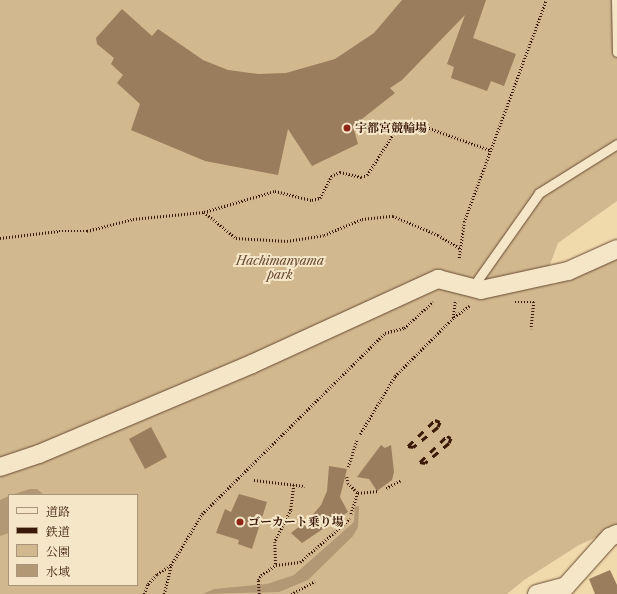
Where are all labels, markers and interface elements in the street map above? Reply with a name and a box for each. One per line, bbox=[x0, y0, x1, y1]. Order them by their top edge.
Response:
place label: 宇都宮競輪場 bbox=[355, 121, 427, 135]
marker: 宇都宮競輪場 bbox=[342, 123, 352, 133]
park label: Hachimanyama park bbox=[236, 254, 324, 282]
legend bbox=[8, 494, 138, 586]
text: 道路 bbox=[46, 504, 70, 519]
place label: ゴーカート乗り場 bbox=[248, 515, 344, 529]
marker: ゴーカート乗り場 bbox=[235, 517, 245, 527]
text: 鉄道 bbox=[46, 524, 70, 539]
text: 公園 bbox=[46, 544, 70, 559]
text: 水域 bbox=[46, 564, 70, 579]

